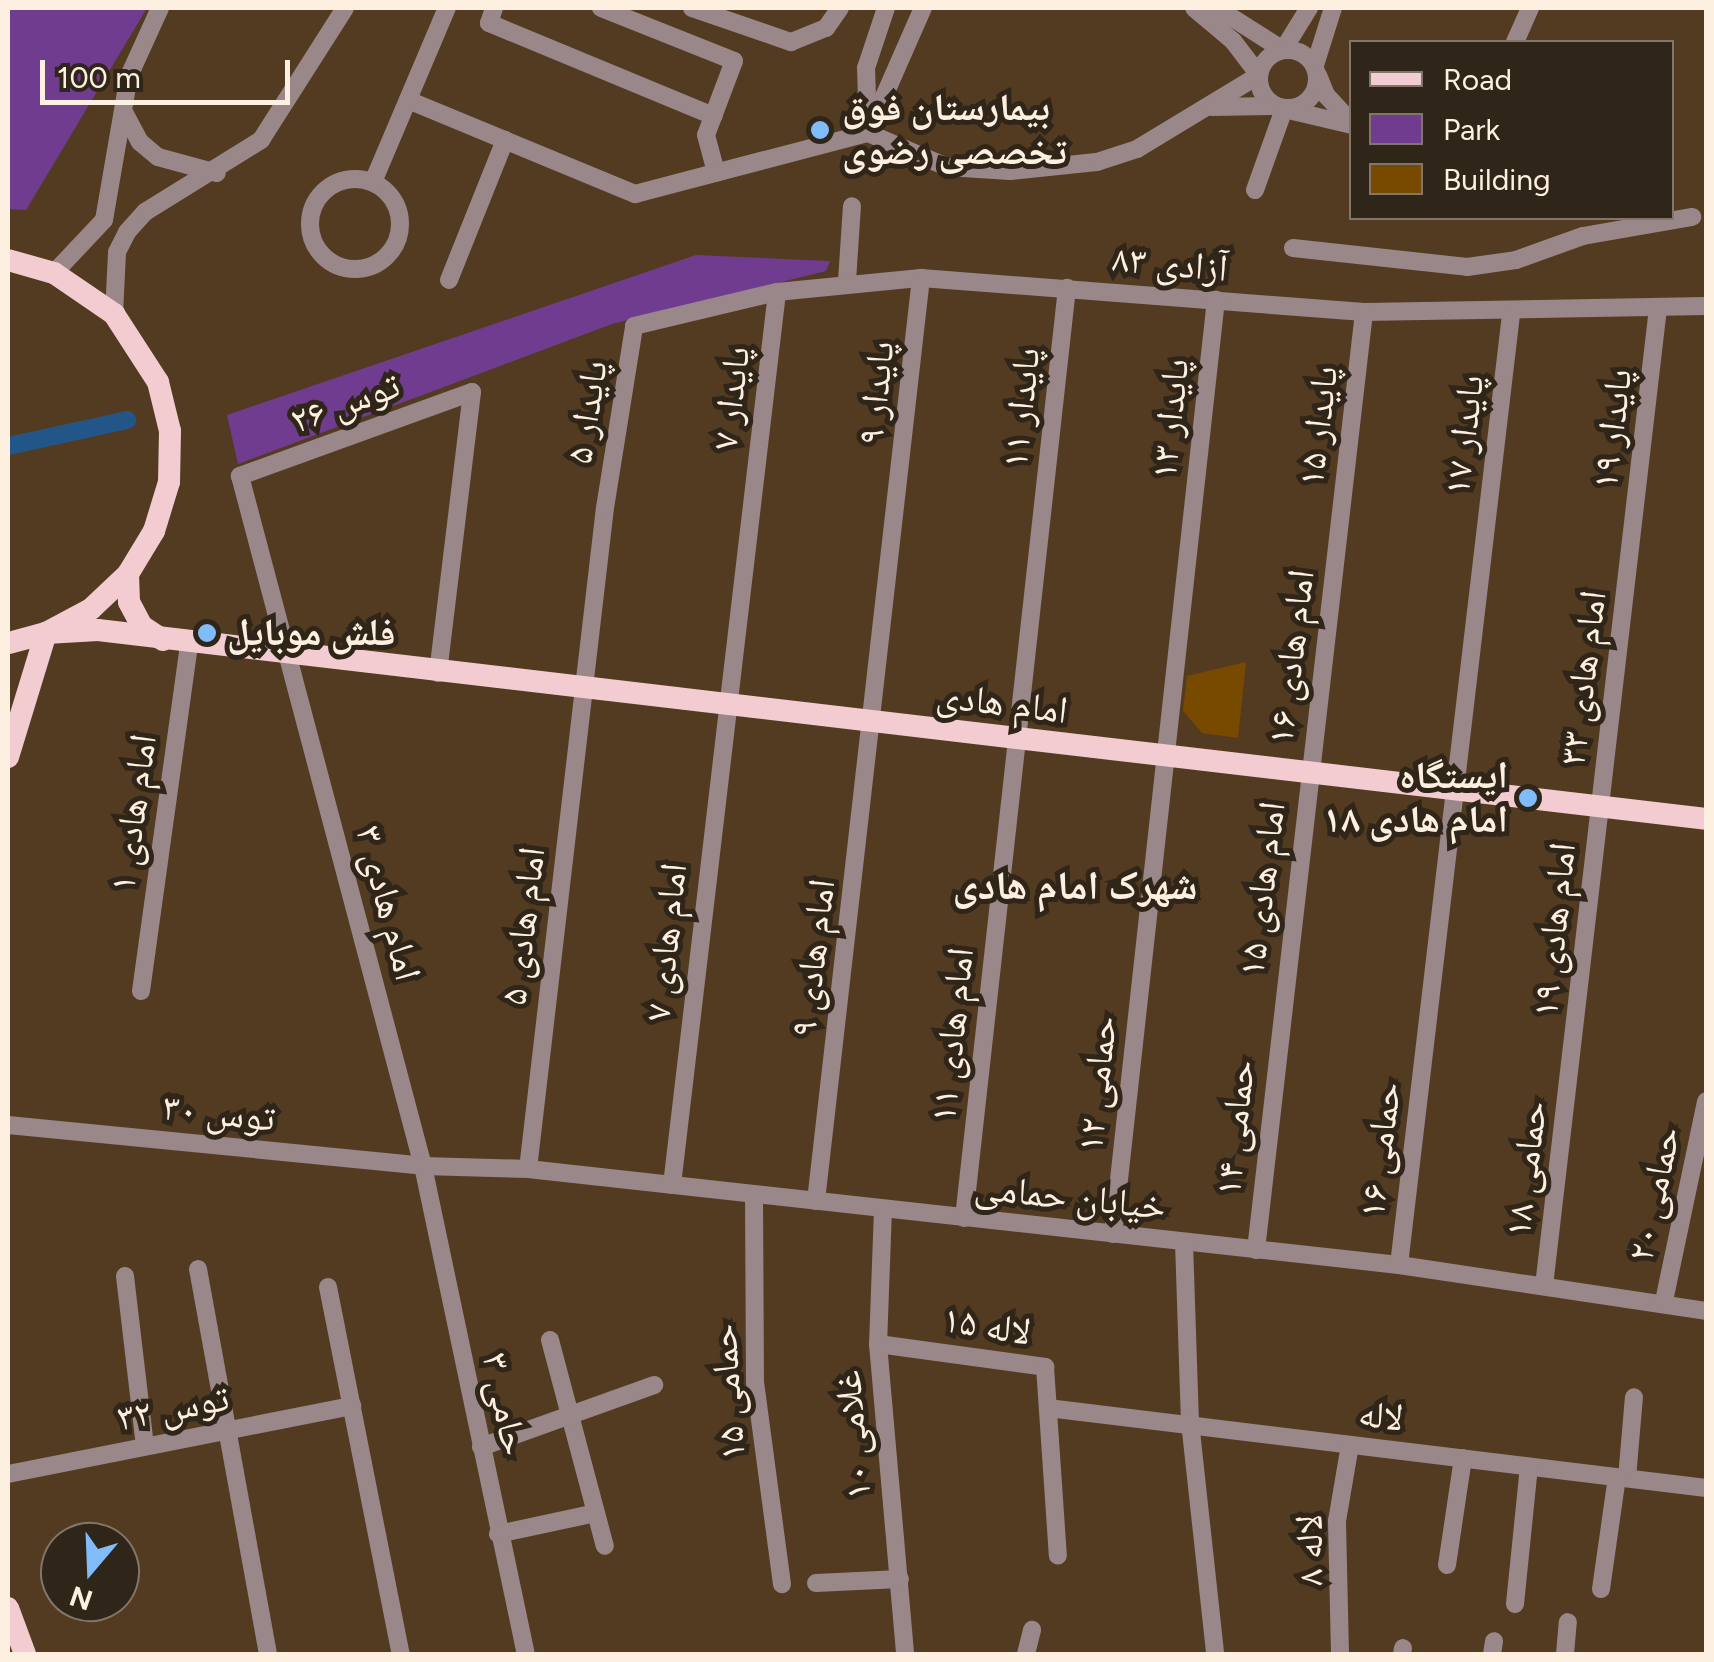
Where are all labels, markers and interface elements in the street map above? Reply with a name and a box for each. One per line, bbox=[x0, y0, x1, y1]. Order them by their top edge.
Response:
scale bar bbox=[45, 40, 295, 102]
legend bbox=[1349, 40, 1674, 220]
text: 100 m bbox=[57, 59, 141, 96]
text: Road bbox=[1443, 61, 1512, 98]
place label: بیمارستان فوق تخصصی رضوی bbox=[842, 85, 1067, 174]
text: Park bbox=[1443, 111, 1500, 148]
marker: بیمارستان فوق تخصصی رضوی bbox=[807, 117, 833, 143]
text: Building bbox=[1443, 161, 1551, 198]
street label: آزادی ۸۳ bbox=[1110, 236, 1230, 292]
street label: پایدار ۹ bbox=[848, 339, 904, 447]
street label: پایدار ۷ bbox=[702, 344, 760, 452]
street label: پایدار ۱۱ bbox=[992, 345, 1050, 471]
street label: پایدار ۱۳ bbox=[1141, 356, 1199, 482]
street label: پایدار ۵ bbox=[556, 357, 618, 467]
street label: توس ۲۶ bbox=[284, 362, 406, 444]
street label: پایدار ۱۵ bbox=[1288, 363, 1348, 489]
street label: پایدار ۱۹ bbox=[1582, 366, 1642, 492]
street label: پایدار ۱۷ bbox=[1434, 372, 1494, 498]
street label: امام هادی ۱۶ bbox=[1258, 567, 1324, 747]
street label: امام هادی ۳۳ bbox=[1550, 588, 1616, 768]
place label: فلش موبایل bbox=[227, 610, 395, 656]
marker: فلش موبایل bbox=[196, 622, 218, 644]
street label: امام هادی bbox=[934, 672, 1070, 734]
street label: امام هادی ۱ bbox=[99, 731, 167, 895]
place label: ایستگاه امام هادی ۱۸ bbox=[1323, 753, 1508, 842]
marker: ایستگاه امام هادی ۱۸ bbox=[1517, 787, 1539, 809]
street label: امام هادی ۱۵ bbox=[1229, 799, 1295, 979]
street label: امام هادی ۳ bbox=[345, 821, 431, 985]
street label: امام هادی ۱۹ bbox=[1522, 840, 1586, 1020]
street label: امام هادی ۵ bbox=[491, 845, 555, 1007]
street label: امام هادی ۷ bbox=[635, 861, 697, 1023]
district label: شهرک امام هادی bbox=[952, 861, 1198, 909]
street label: امام هادی ۹ bbox=[781, 877, 845, 1039]
street label: امام هادی ۱۱ bbox=[920, 945, 984, 1125]
street label: حمامی ۱۲ bbox=[1067, 1014, 1127, 1154]
street label: حمامی ۱۴ bbox=[1205, 1058, 1265, 1198]
street label: حمامی ۱۶ bbox=[1349, 1080, 1411, 1220]
street label: توس ۳۰ bbox=[161, 1084, 277, 1142]
street label: حمامی ۱۸ bbox=[1495, 1099, 1557, 1239]
street label: حمامی ۲۰ bbox=[1618, 1123, 1690, 1265]
street label: خیابان حمامی bbox=[972, 1164, 1168, 1230]
street label: لاله ۱۵ bbox=[940, 1297, 1034, 1355]
street label: حمامی ۱۵ bbox=[700, 1322, 756, 1462]
street label: حامی ۳ bbox=[472, 1349, 538, 1459]
street label: غلامی ۱۰ bbox=[825, 1369, 881, 1501]
street label: توس ۳۲ bbox=[113, 1375, 233, 1441]
street label: لاله bbox=[1356, 1391, 1406, 1441]
street label: لاله ۸ bbox=[1287, 1514, 1333, 1586]
north arrow bbox=[40, 1522, 140, 1622]
text: N bbox=[65, 1579, 97, 1618]

